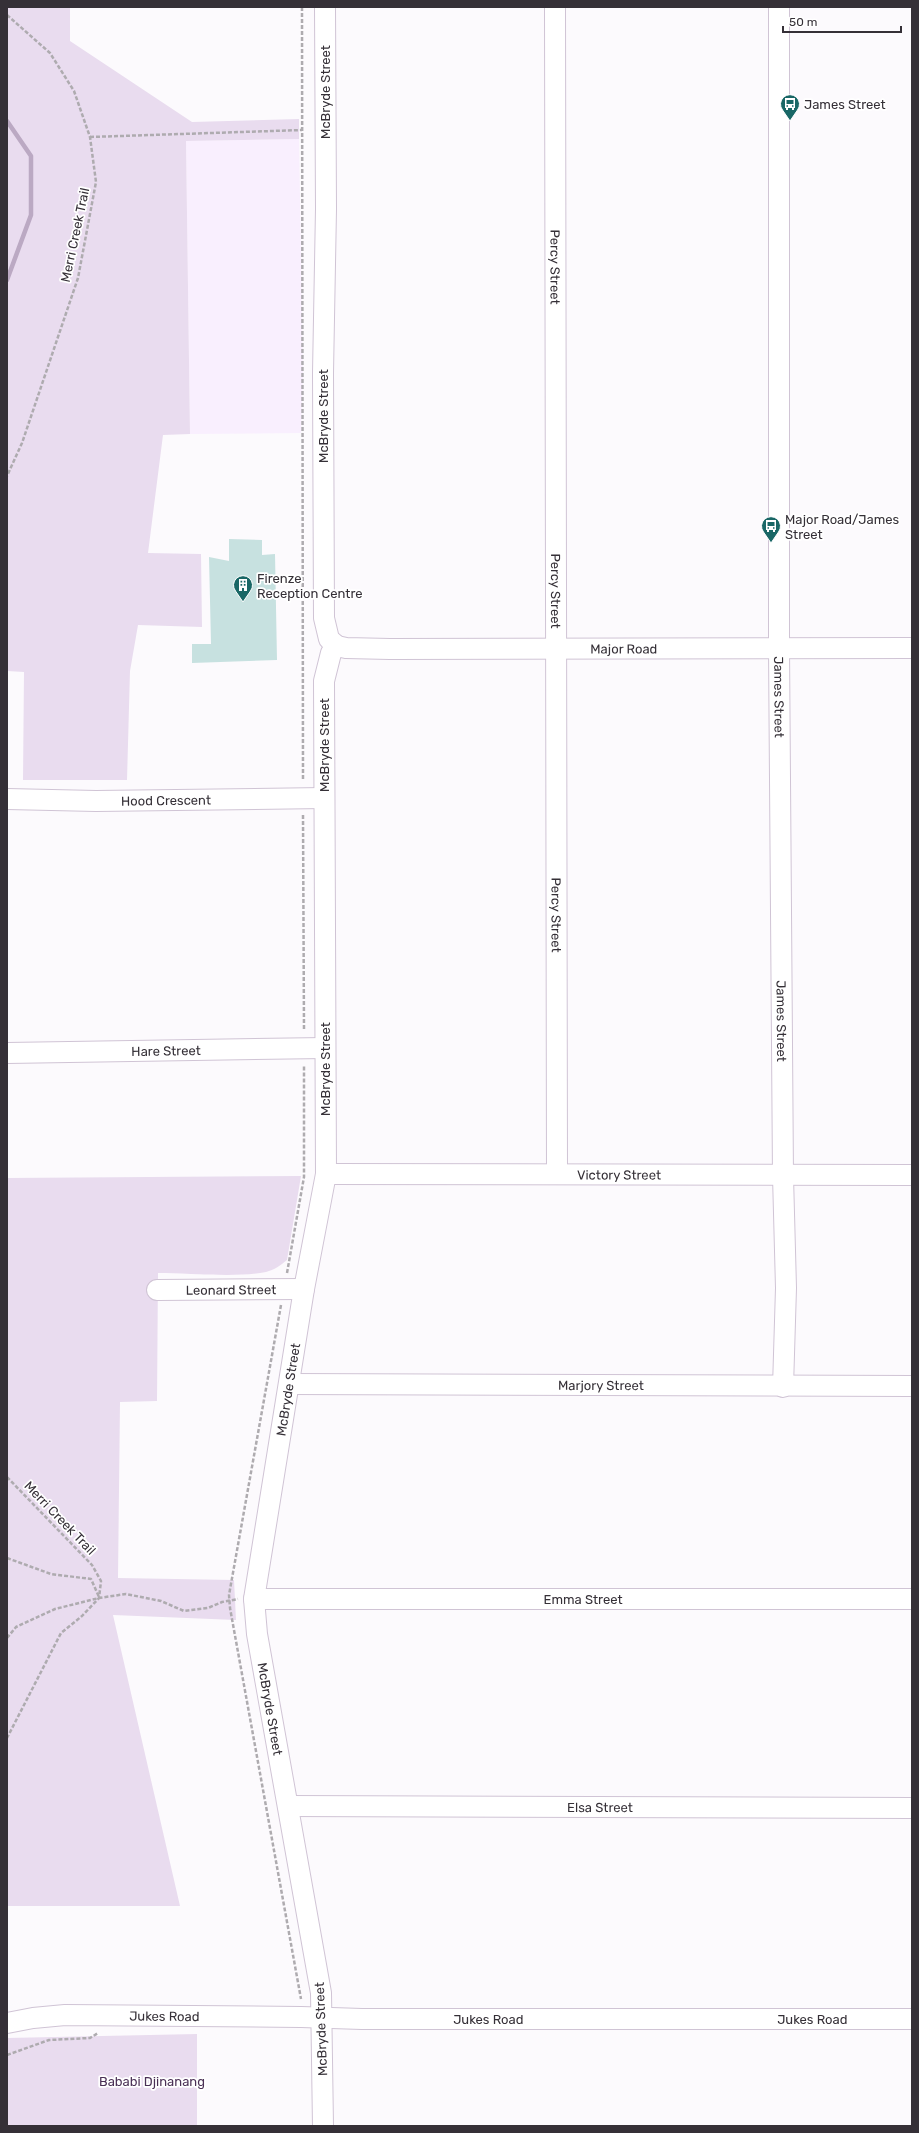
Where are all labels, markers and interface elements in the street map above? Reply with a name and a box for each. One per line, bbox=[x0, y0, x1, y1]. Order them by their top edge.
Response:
scale bar bbox=[783, 8, 901, 34]
text: 50 m bbox=[789, 15, 817, 29]
street label: McBryde Street bbox=[318, 45, 333, 139]
bus stop icon: James Street bbox=[779, 93, 801, 121]
place label: James Street bbox=[804, 97, 886, 112]
street label: Merri Creek Trail bbox=[58, 186, 92, 284]
street label: Percy Street bbox=[548, 229, 563, 305]
street label: McBryde Street bbox=[316, 369, 331, 463]
place label: Major Road/James Street bbox=[785, 512, 899, 542]
bus stop icon: Major Road/James Street bbox=[760, 515, 782, 543]
street label: Percy Street bbox=[548, 553, 564, 629]
place label: Firenze Reception Centre bbox=[257, 571, 363, 601]
building icon: Firenze Reception Centre bbox=[232, 574, 254, 602]
street label: Major Road bbox=[590, 641, 657, 656]
street label: James Street bbox=[772, 656, 787, 738]
street label: McBryde Street bbox=[317, 698, 332, 792]
street label: Hood Crescent bbox=[121, 792, 211, 808]
street label: Percy Street bbox=[549, 877, 564, 953]
street label: James Street bbox=[774, 980, 790, 1062]
street label: McBryde Street bbox=[318, 1022, 333, 1116]
street label: Hare Street bbox=[131, 1042, 201, 1059]
street label: Victory Street bbox=[577, 1167, 661, 1182]
street label: Leonard Street bbox=[186, 1282, 276, 1297]
street label: McBryde Street bbox=[273, 1342, 303, 1437]
street label: Marjory Street bbox=[558, 1377, 644, 1393]
street label: Merri Creek Trail bbox=[21, 1478, 99, 1558]
street label: Emma Street bbox=[543, 1592, 623, 1607]
street label: McBryde Street bbox=[254, 1661, 286, 1757]
street label: Elsa Street bbox=[567, 1799, 633, 1815]
street label: McBryde Street bbox=[312, 1982, 330, 2076]
street label: Jukes Road bbox=[129, 2008, 200, 2024]
street label: Jukes Road bbox=[453, 2012, 524, 2027]
street label: Jukes Road bbox=[777, 2012, 848, 2027]
park label: Bababi Djinanang bbox=[99, 2074, 205, 2090]

